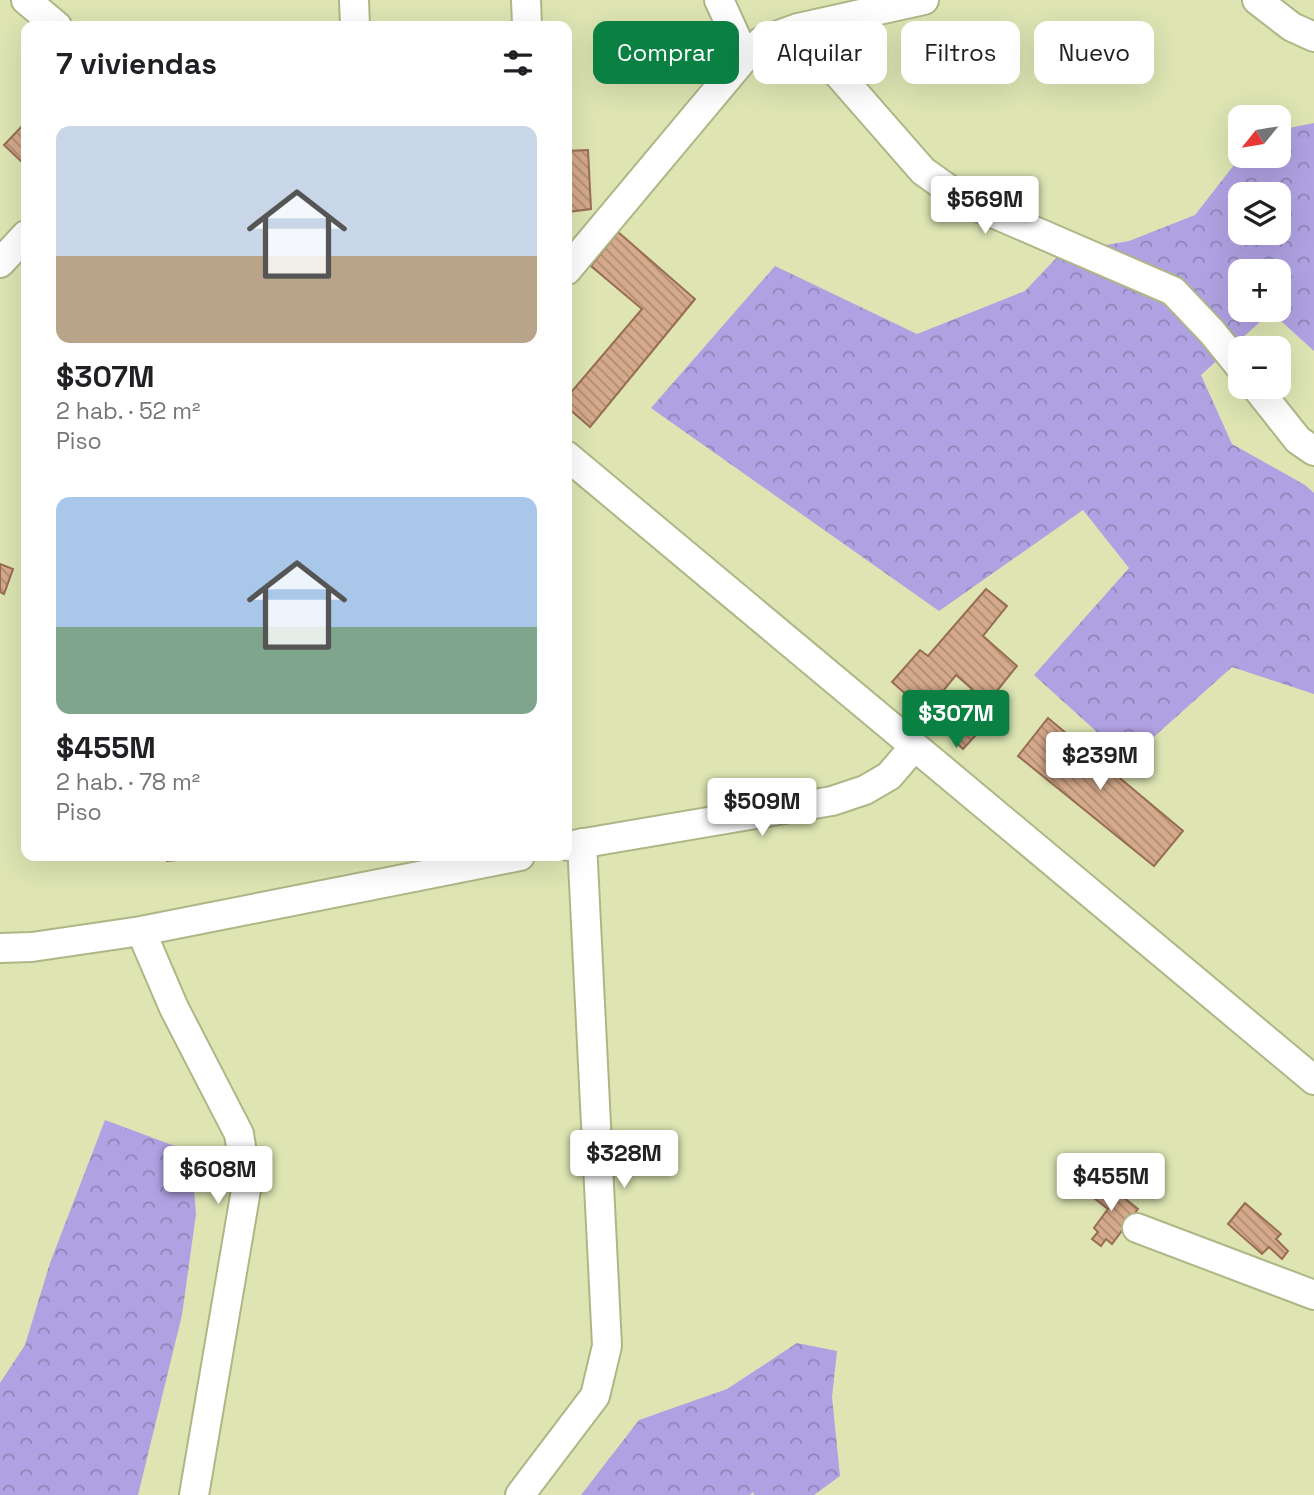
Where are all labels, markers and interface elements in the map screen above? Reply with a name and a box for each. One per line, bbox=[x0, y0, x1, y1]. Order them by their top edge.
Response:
chip: Comprar bbox=[593, 21, 739, 84]
chip: Alquilar bbox=[753, 21, 887, 84]
chip: Filtros bbox=[901, 21, 1020, 84]
chip: Nuevo bbox=[1034, 21, 1154, 84]
text: 7 viviendas bbox=[56, 44, 217, 83]
icon: filters bbox=[499, 44, 537, 82]
north arrow bbox=[1228, 105, 1292, 168]
map controls bbox=[1228, 105, 1291, 399]
icon: home bbox=[234, 171, 360, 297]
pin: $569M bbox=[936, 176, 1034, 236]
button: layers bbox=[1228, 182, 1291, 245]
text: $569M bbox=[947, 184, 1023, 214]
button: + bbox=[1228, 259, 1291, 322]
button: − bbox=[1228, 336, 1291, 399]
text: $307M bbox=[56, 357, 154, 396]
text: 2 hab. · 52 m² bbox=[56, 396, 201, 426]
text: Piso bbox=[56, 426, 102, 456]
icon: home bbox=[234, 542, 360, 668]
pin: $307M bbox=[907, 690, 1005, 750]
text: $307M bbox=[918, 698, 994, 728]
text: $455M bbox=[56, 728, 156, 767]
pin: $239M bbox=[1051, 732, 1149, 792]
text: $239M bbox=[1062, 740, 1138, 770]
text: 2 hab. · 78 m² bbox=[56, 767, 200, 797]
pin: $509M bbox=[713, 778, 811, 838]
text: $509M bbox=[723, 786, 801, 816]
text: Piso bbox=[56, 797, 102, 827]
pin: $328M bbox=[575, 1130, 673, 1190]
text: $328M bbox=[586, 1138, 662, 1168]
pin: $608M bbox=[169, 1146, 267, 1206]
text: $608M bbox=[179, 1154, 257, 1184]
pin: $455M bbox=[1062, 1154, 1160, 1213]
text: $455M bbox=[1073, 1161, 1149, 1191]

